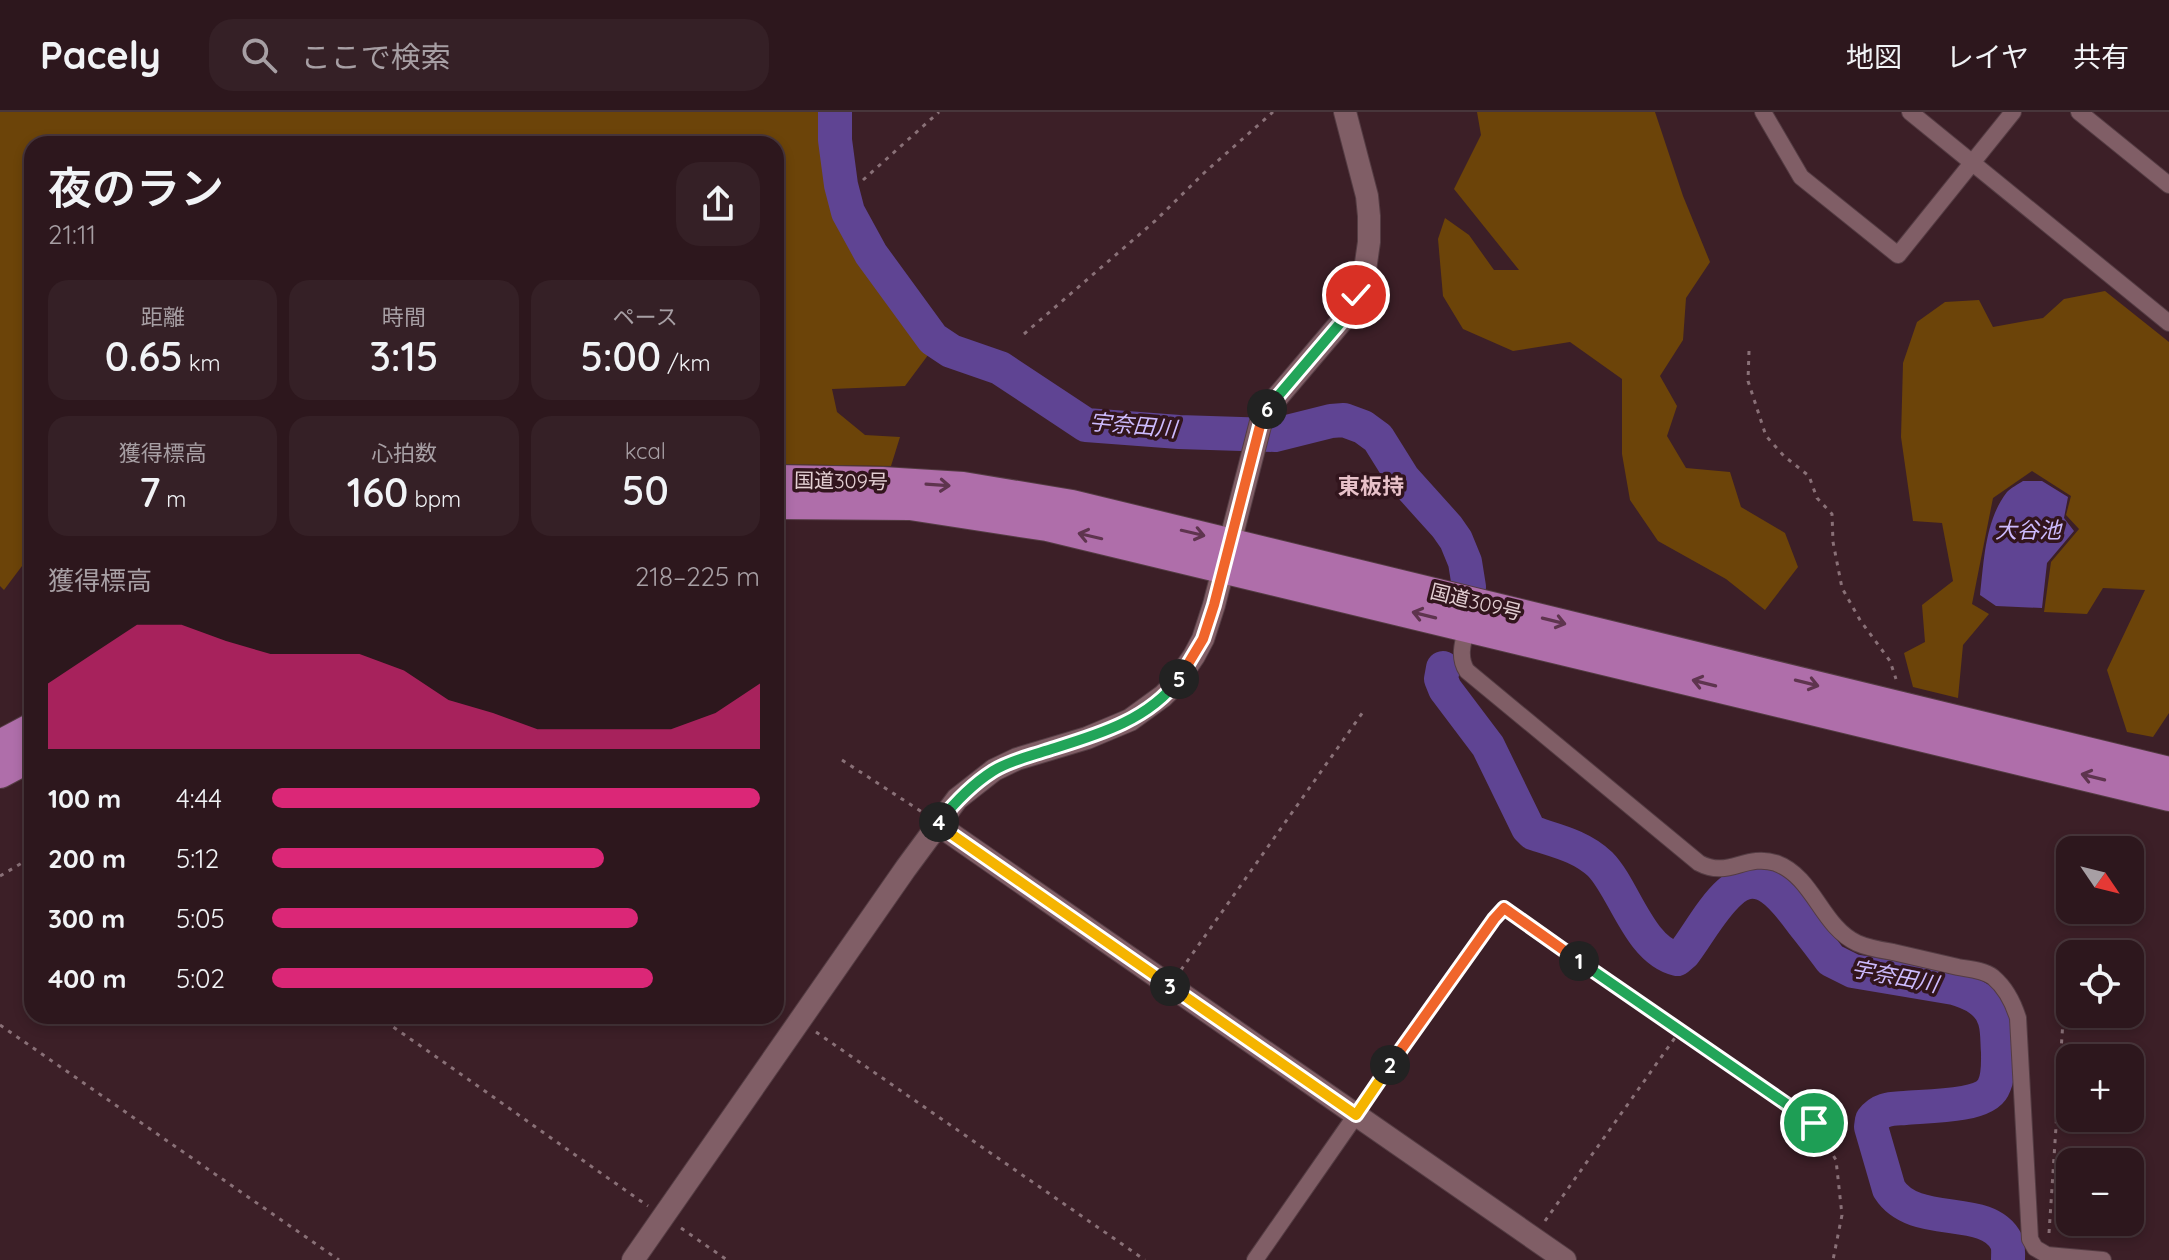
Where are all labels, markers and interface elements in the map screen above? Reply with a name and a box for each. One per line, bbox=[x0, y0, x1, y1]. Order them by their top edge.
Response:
search box bbox=[209, 19, 769, 91]
text: Pacely bbox=[40, 31, 161, 79]
icon: search bbox=[237, 33, 281, 77]
text: ここで検索 bbox=[301, 38, 451, 76]
text: 地図 bbox=[1846, 39, 1902, 74]
text: レイヤ bbox=[1946, 39, 2029, 74]
text: 共有 bbox=[2073, 39, 2129, 74]
text: 夜のラン bbox=[48, 160, 224, 215]
button: share bbox=[676, 162, 760, 246]
text: 21:11 bbox=[48, 218, 96, 251]
pin bbox=[1322, 261, 1390, 329]
icon: check bbox=[1334, 273, 1378, 317]
text: 距離 bbox=[141, 303, 185, 331]
text: 時間 bbox=[382, 303, 426, 331]
text: ペース bbox=[613, 303, 678, 331]
text: 0.65 bbox=[105, 331, 183, 381]
text: 3:15 bbox=[369, 331, 439, 381]
text: 5:00 bbox=[580, 331, 661, 381]
text: km bbox=[183, 349, 221, 377]
text: /km bbox=[661, 349, 711, 377]
pin: 6 bbox=[1247, 389, 1287, 429]
text: 6 bbox=[1261, 395, 1273, 423]
water label: 宇奈田川 bbox=[1088, 407, 1180, 443]
text: kcal bbox=[625, 437, 666, 465]
text: 獲得標高 bbox=[119, 439, 207, 467]
text: 心拍数 bbox=[371, 439, 437, 467]
text: 50 bbox=[622, 465, 669, 515]
text: 7 bbox=[139, 467, 160, 517]
text: 160 bbox=[347, 467, 408, 517]
street label: 国道309号 bbox=[794, 467, 888, 494]
district label: 東板持 bbox=[1338, 472, 1404, 500]
one-way arrow bbox=[924, 478, 951, 493]
text: m bbox=[160, 485, 186, 513]
text: bpm bbox=[408, 485, 461, 513]
water label: 大谷池 bbox=[1995, 516, 2063, 544]
one-way arrow bbox=[1180, 526, 1205, 541]
one-way arrow bbox=[1077, 528, 1103, 543]
text: 218–225 m bbox=[635, 560, 760, 593]
text: 獲得標高 bbox=[48, 564, 152, 597]
street label: 国道309号 bbox=[1428, 578, 1525, 625]
one-way arrow bbox=[1412, 607, 1438, 622]
one-way arrow bbox=[1541, 615, 1567, 630]
pin: 5 bbox=[1159, 659, 1199, 699]
text: 5 bbox=[1173, 665, 1185, 693]
one-way arrow bbox=[1692, 675, 1718, 690]
one-way arrow bbox=[1794, 676, 1819, 691]
one-way arrow bbox=[2081, 769, 2107, 784]
text: 100 m bbox=[48, 782, 121, 815]
text: 4:44 bbox=[176, 782, 222, 815]
pin: 4 bbox=[919, 802, 959, 842]
text: 4 bbox=[933, 808, 945, 836]
north arrow bbox=[2056, 836, 2144, 924]
map controls bbox=[2056, 836, 2144, 1236]
text: 200 m bbox=[48, 842, 126, 875]
text: 5:12 bbox=[176, 842, 219, 875]
text: 300 m bbox=[48, 902, 125, 935]
text: 5:05 bbox=[176, 902, 225, 935]
button: locate bbox=[2056, 940, 2144, 1028]
pin: 1 bbox=[1559, 941, 1599, 981]
text: 1 bbox=[1575, 947, 1583, 975]
water label: 宇奈田川 bbox=[1849, 954, 1943, 999]
text: 400 m bbox=[48, 962, 126, 995]
text: 5:02 bbox=[176, 962, 225, 995]
pin: 3 bbox=[1150, 966, 1190, 1006]
text: 3 bbox=[1164, 972, 1176, 1000]
button: + bbox=[2056, 1044, 2144, 1132]
pin: 2 bbox=[1370, 1045, 1410, 1085]
text: 2 bbox=[1384, 1051, 1396, 1079]
pin bbox=[1780, 1089, 1848, 1157]
icon: arrive bbox=[1792, 1101, 1836, 1145]
button: − bbox=[2056, 1148, 2144, 1236]

